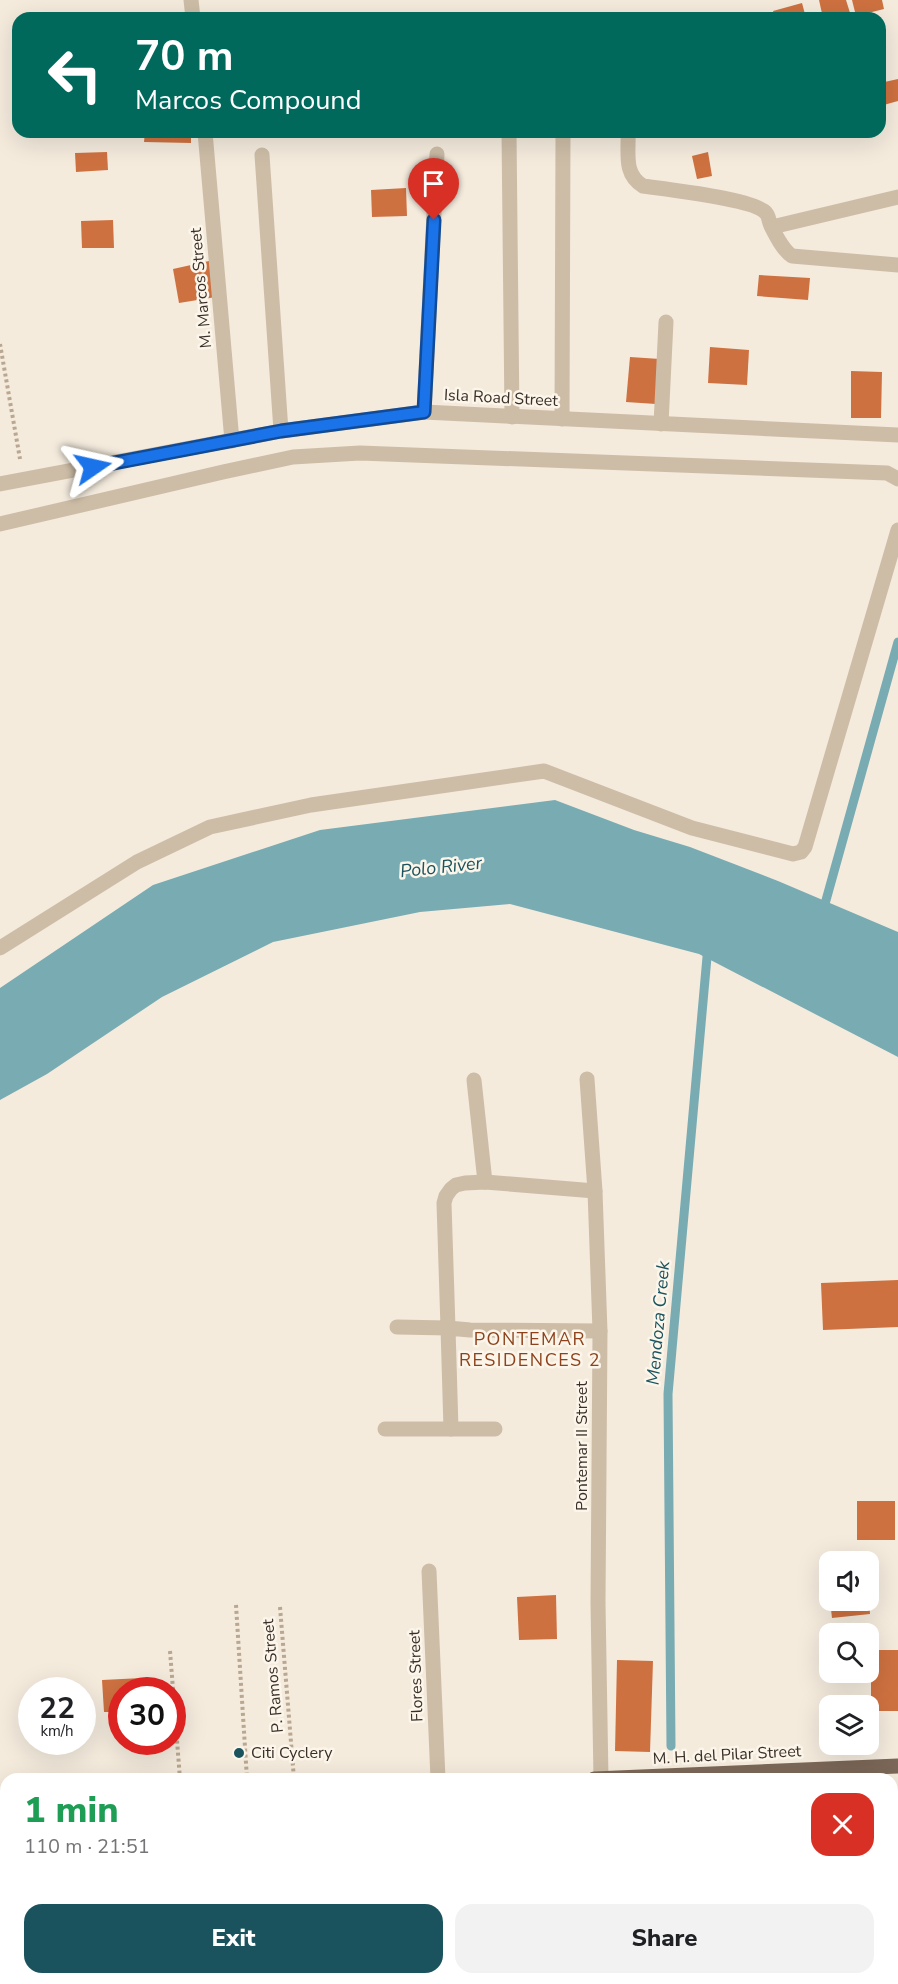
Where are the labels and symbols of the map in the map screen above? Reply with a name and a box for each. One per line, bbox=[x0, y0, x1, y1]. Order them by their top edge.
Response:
pin bbox=[408, 158, 459, 220]
street label: M. Marcos Street bbox=[185, 226, 217, 349]
street label: Isla Road Street bbox=[443, 384, 559, 412]
position arrow bbox=[61, 435, 125, 499]
water label: Polo River bbox=[399, 851, 484, 883]
water label: Mendoza Creek bbox=[641, 1259, 675, 1386]
district label: PONTEMAR RESIDENCES 2 bbox=[459, 1327, 601, 1372]
street label: Pontemar II Street bbox=[571, 1381, 593, 1511]
street label: P. Ramos Street bbox=[257, 1618, 289, 1734]
street label: Flores Street bbox=[403, 1629, 429, 1722]
speed limit sign: 30 bbox=[108, 1677, 186, 1755]
street label: M. H. del Pilar Street bbox=[652, 1740, 802, 1770]
place label: Citi Cyclery bbox=[251, 1742, 333, 1764]
marker: Citi Cyclery bbox=[232, 1746, 246, 1760]

